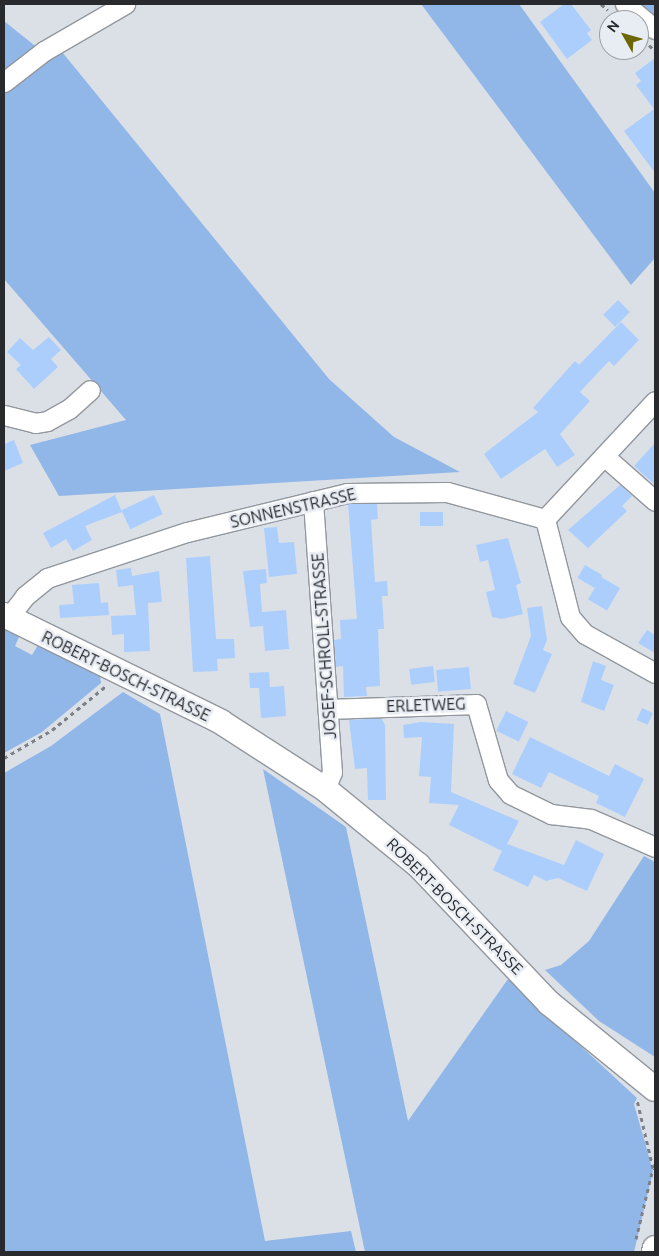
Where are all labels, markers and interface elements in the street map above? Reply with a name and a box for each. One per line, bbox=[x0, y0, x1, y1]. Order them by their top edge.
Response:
north arrow bbox=[599, 10, 649, 60]
text: N bbox=[603, 17, 622, 35]
street label: SONNENSTRASSE bbox=[228, 484, 358, 532]
street label: JOSEF-SCHROLL-STRASSE bbox=[308, 552, 340, 740]
street label: ROBERT-BOSCH-STRASSE bbox=[39, 627, 213, 725]
street label: ERLETWEG bbox=[386, 694, 466, 716]
street label: ROBERT-BOSCH-STRASSE bbox=[383, 834, 527, 978]

